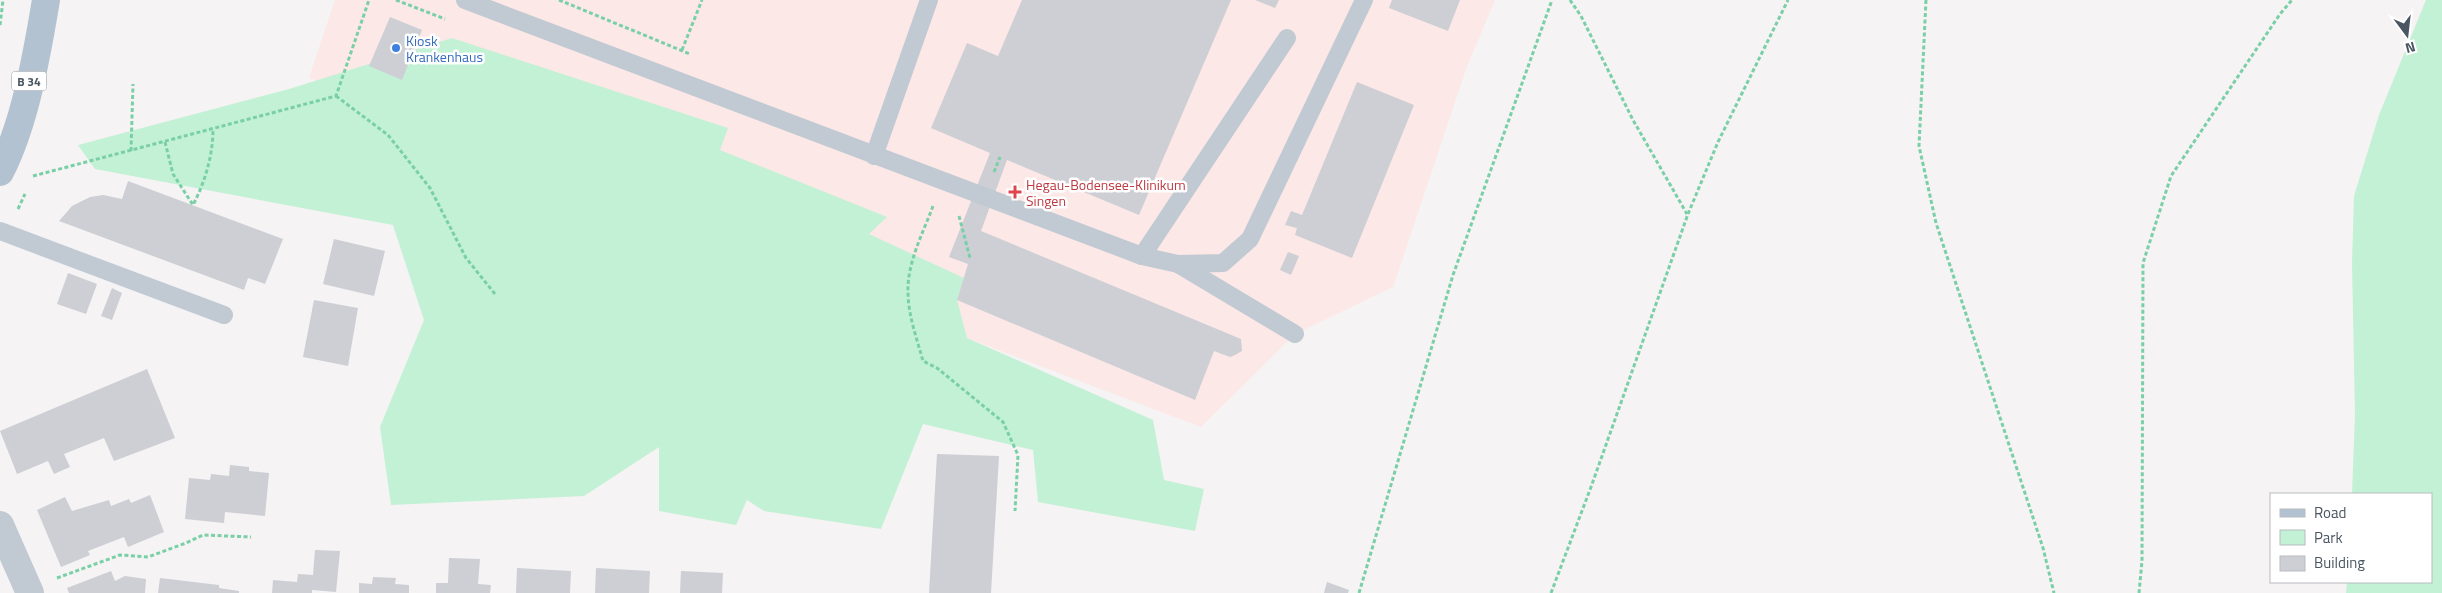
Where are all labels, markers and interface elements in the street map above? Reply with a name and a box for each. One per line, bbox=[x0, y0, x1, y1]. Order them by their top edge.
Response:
north arrow bbox=[2382, 10, 2432, 60]
place label: Kiosk Krankenhaus bbox=[406, 30, 483, 67]
text: N bbox=[2403, 37, 2418, 59]
marker: Kiosk Krankenhaus bbox=[390, 42, 402, 54]
road number: B 34 bbox=[12, 72, 46, 90]
place label: Hegau-Bodensee-Klinikum Singen bbox=[1026, 174, 1186, 211]
marker: Hegau-Bodensee-Klinikum Singen bbox=[1008, 185, 1022, 199]
legend bbox=[2270, 493, 2432, 583]
text: Road bbox=[2314, 501, 2346, 524]
text: Park bbox=[2314, 526, 2343, 549]
text: Building bbox=[2314, 551, 2365, 574]

